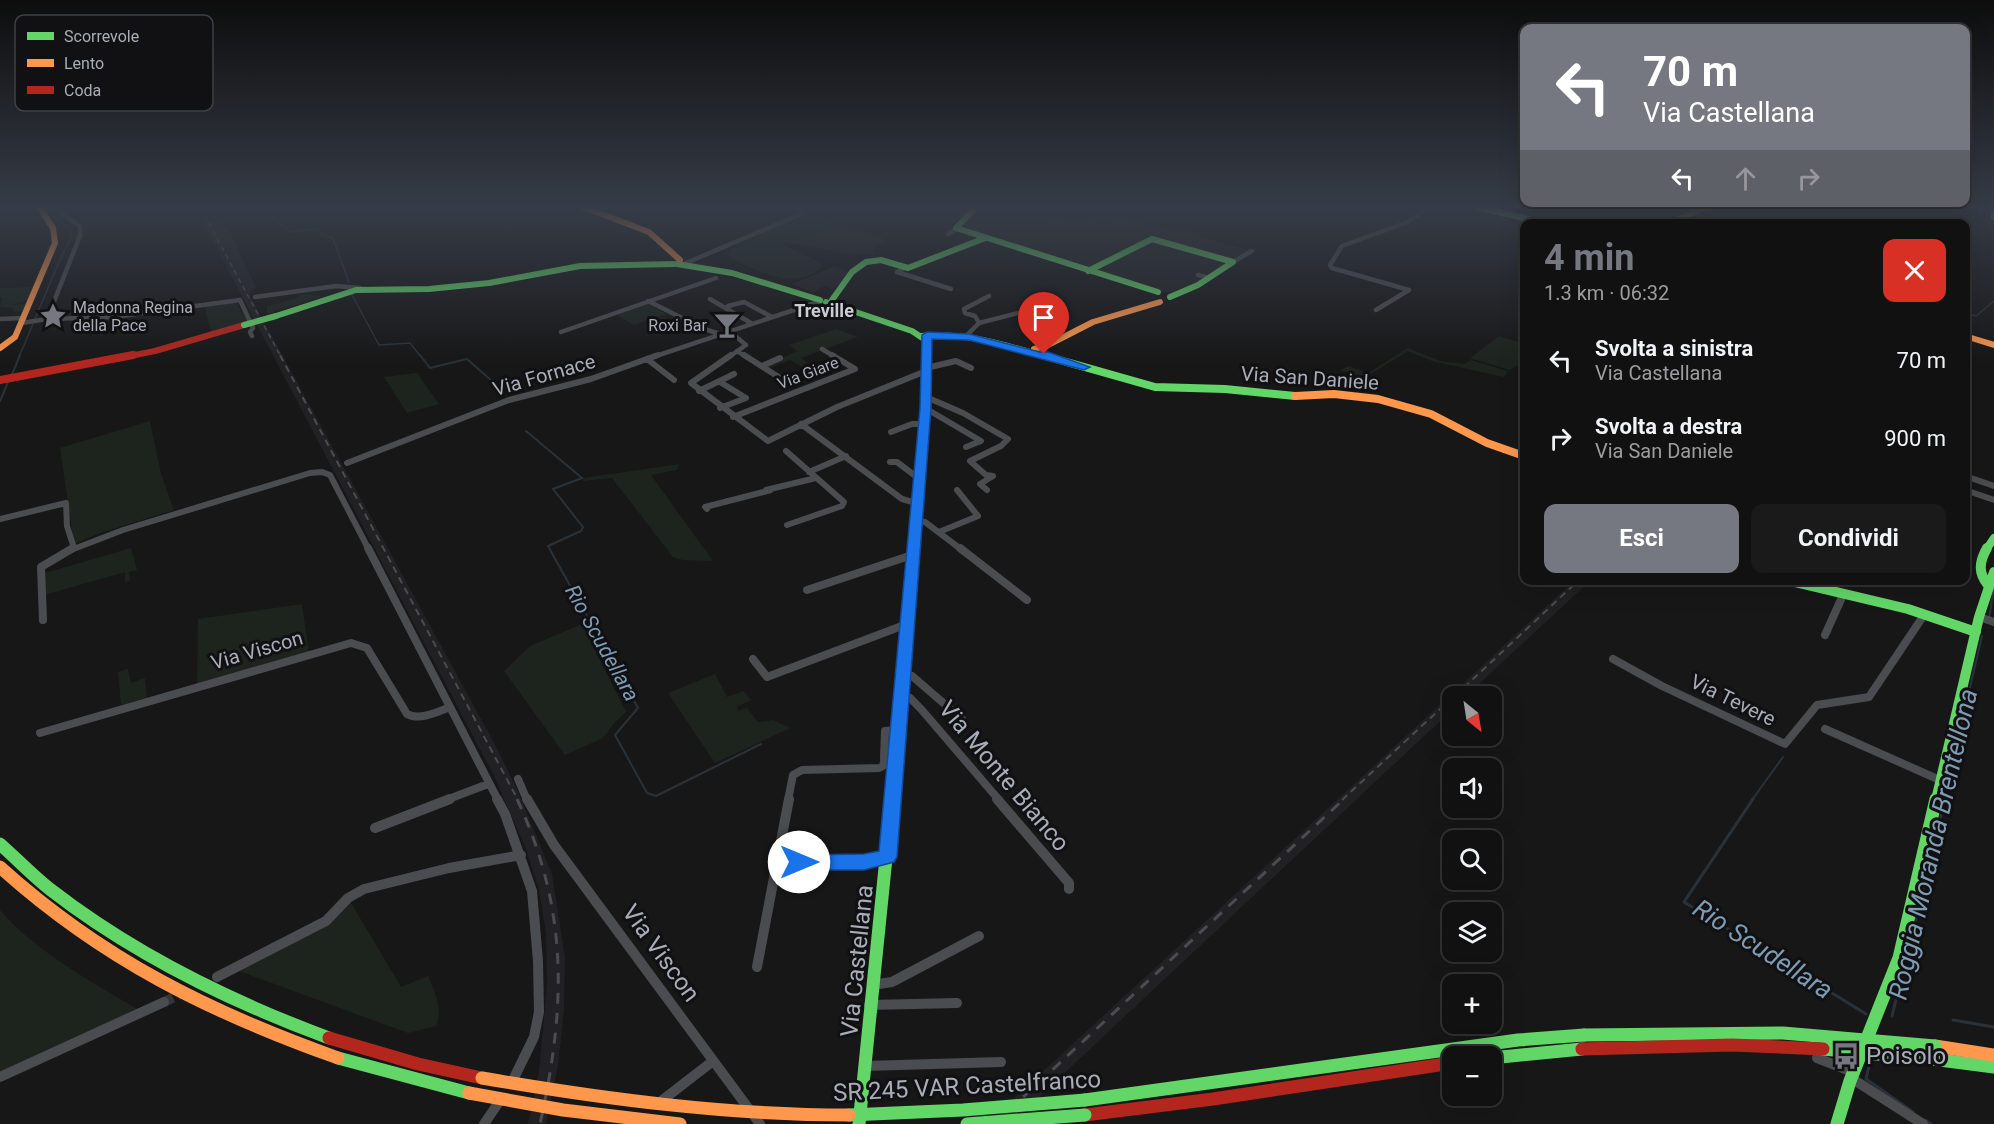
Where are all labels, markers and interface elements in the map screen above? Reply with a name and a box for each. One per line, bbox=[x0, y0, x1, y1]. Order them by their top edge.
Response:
legend bbox=[15, 15, 213, 111]
text: Scorrevole bbox=[64, 27, 139, 46]
text: 70 m bbox=[1643, 47, 1738, 96]
icon: left bbox=[1544, 48, 1622, 126]
text: Lento bbox=[64, 54, 104, 73]
text: Coda bbox=[64, 81, 101, 100]
text: Via Castellana bbox=[1643, 97, 1815, 129]
icon: left bbox=[1666, 162, 1699, 195]
icon: ahead bbox=[1729, 162, 1762, 195]
icon: right bbox=[1792, 162, 1825, 195]
text: 4 min bbox=[1544, 237, 1635, 279]
button: close bbox=[1883, 239, 1946, 302]
text: 1.3 km · 06:32 bbox=[1544, 281, 1669, 305]
pin bbox=[1018, 292, 1069, 354]
place label: Madonna Regina della Pace bbox=[73, 298, 193, 335]
district label: Treville bbox=[794, 300, 854, 321]
place icon: Madonna Regina della Pace bbox=[38, 301, 68, 331]
icon: arrive bbox=[1027, 301, 1060, 334]
bar icon: Roxi Bar bbox=[712, 310, 742, 340]
place label: Roxi Bar bbox=[648, 316, 708, 335]
text: Svolta a sinistra bbox=[1595, 336, 1753, 361]
icon: left bbox=[1544, 344, 1577, 377]
text: 70 m bbox=[1897, 348, 1946, 373]
street label: Via Fornace bbox=[490, 349, 598, 401]
street label: Via Giare bbox=[775, 353, 841, 393]
street label: Via San Daniele bbox=[1240, 361, 1380, 395]
text: Via Castellana bbox=[1595, 361, 1722, 385]
text: Svolta a destra bbox=[1595, 414, 1742, 439]
icon: right bbox=[1544, 422, 1577, 455]
text: 900 m bbox=[1884, 426, 1946, 451]
text: Via San Daniele bbox=[1595, 439, 1733, 463]
button: Esci bbox=[1544, 504, 1739, 573]
button: Condividi bbox=[1751, 504, 1946, 573]
water label: Rio Scudellara bbox=[560, 581, 644, 705]
street label: Via Viscon bbox=[208, 625, 306, 675]
street label: Via Tevere bbox=[1686, 669, 1780, 731]
north arrow bbox=[1442, 686, 1502, 746]
map controls bbox=[1442, 686, 1502, 1106]
water label: Roggia Moranda Brentellona bbox=[1883, 686, 1983, 1002]
street label: Via Monte Bianco bbox=[933, 695, 1075, 857]
button: sound bbox=[1442, 758, 1502, 818]
position arrow bbox=[767, 830, 831, 894]
button: search bbox=[1442, 830, 1502, 890]
street label: Via Castellana bbox=[835, 884, 879, 1038]
water label: Rio Scudellara bbox=[1688, 893, 1838, 1005]
street label: Via Viscon bbox=[616, 899, 706, 1007]
button: layers bbox=[1442, 902, 1502, 962]
button: + bbox=[1442, 974, 1502, 1034]
bus stop icon: Poisolo bbox=[1831, 1041, 1861, 1071]
place label: Poisolo bbox=[1866, 1042, 1946, 1070]
button: − bbox=[1442, 1046, 1502, 1106]
street label: SR 245 VAR Castelfranco bbox=[832, 1065, 1102, 1107]

